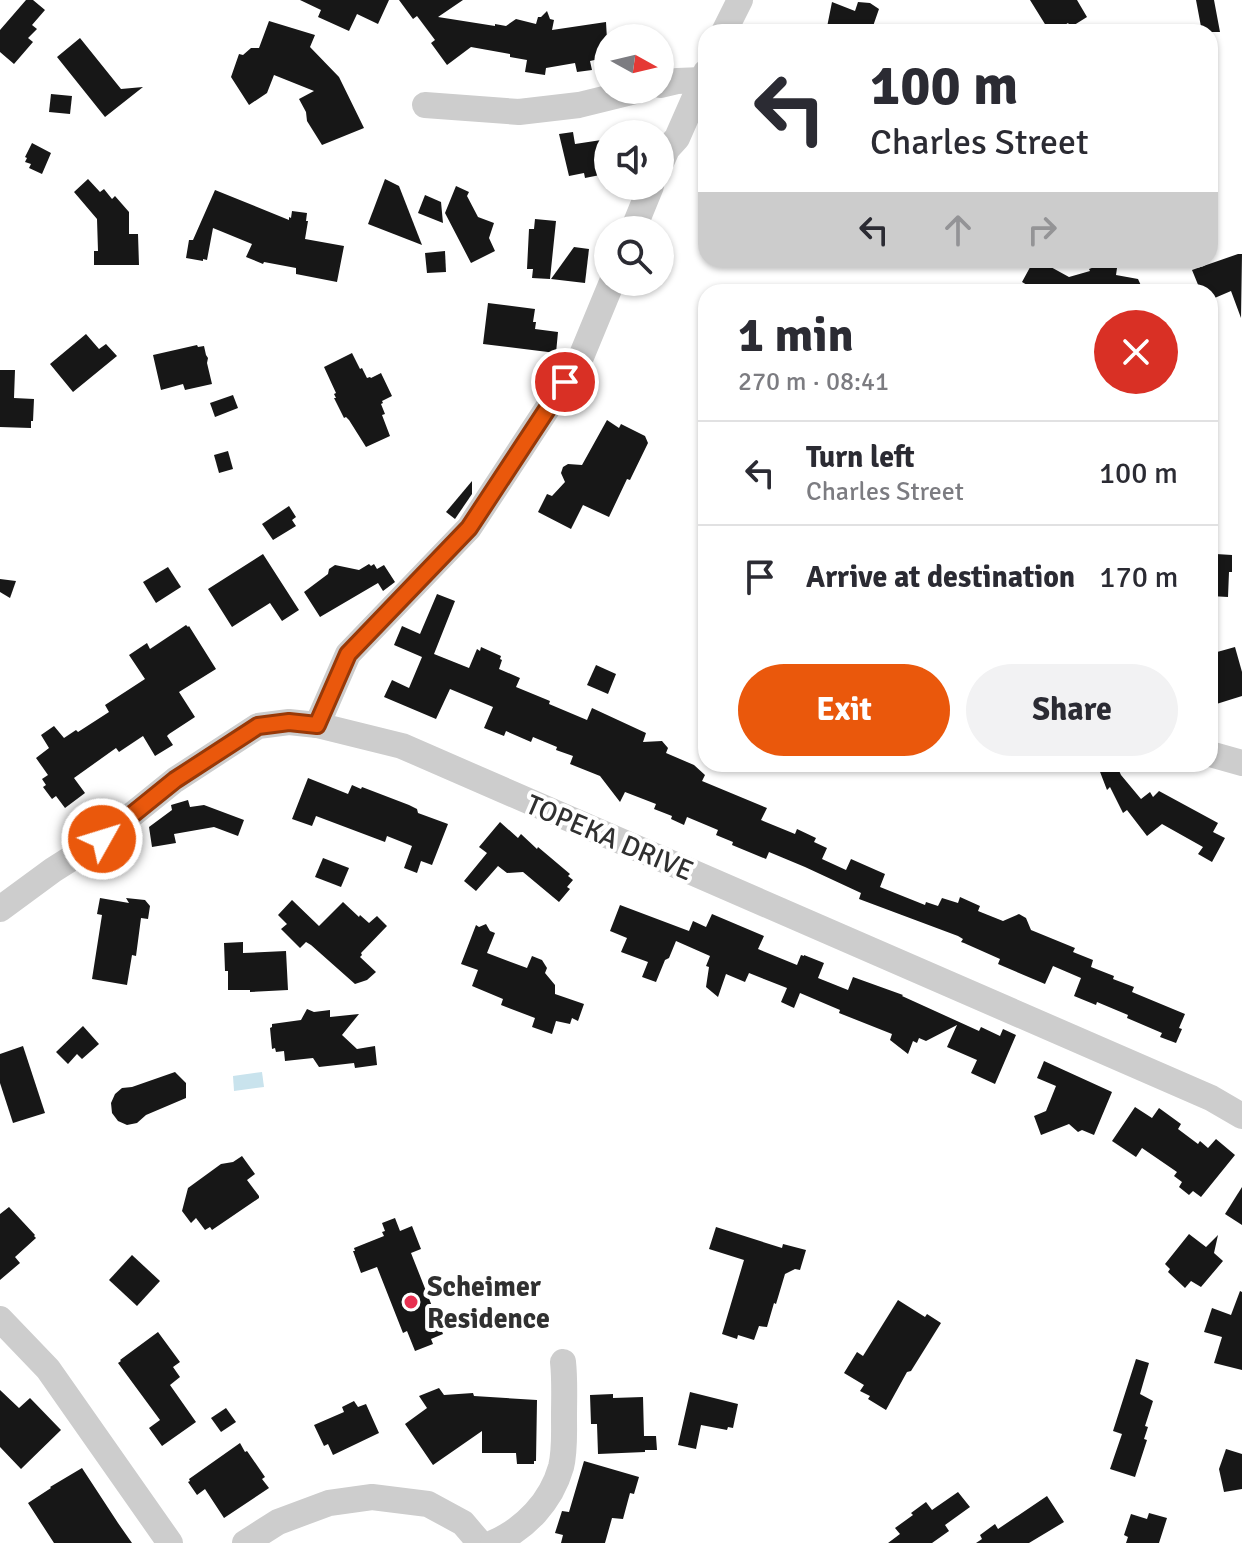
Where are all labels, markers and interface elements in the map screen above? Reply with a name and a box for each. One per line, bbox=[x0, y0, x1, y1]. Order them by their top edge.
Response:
north arrow bbox=[594, 24, 674, 104]
map controls bbox=[594, 24, 674, 296]
text: 100 m bbox=[870, 51, 1018, 120]
icon: left bbox=[738, 56, 842, 160]
button: sound bbox=[594, 120, 674, 200]
text: Charles Street bbox=[870, 120, 1089, 165]
icon: left bbox=[852, 208, 896, 252]
icon: ahead bbox=[936, 208, 980, 252]
icon: right bbox=[1020, 208, 1064, 252]
button: search bbox=[594, 216, 674, 296]
text: 1 min bbox=[738, 306, 854, 365]
button: close bbox=[1094, 310, 1178, 394]
pin bbox=[531, 348, 599, 416]
icon: arrive bbox=[543, 360, 587, 404]
text: 270 m · 08:41 bbox=[738, 366, 889, 398]
text: Turn left bbox=[806, 439, 915, 476]
icon: left bbox=[738, 451, 782, 495]
text: 100 m bbox=[1099, 455, 1178, 492]
text: Charles Street bbox=[806, 476, 964, 508]
icon: arrive bbox=[738, 555, 782, 599]
text: Arrive at destination bbox=[806, 559, 1075, 596]
text: 170 m bbox=[1099, 559, 1178, 596]
button: Exit bbox=[738, 664, 950, 756]
button: Share bbox=[966, 664, 1178, 756]
street label: TOPEKA DRIVE bbox=[521, 787, 698, 888]
position arrow bbox=[60, 797, 144, 881]
place label: Scheimer Residence bbox=[427, 1270, 550, 1336]
marker: Scheimer Residence bbox=[402, 1293, 420, 1311]

